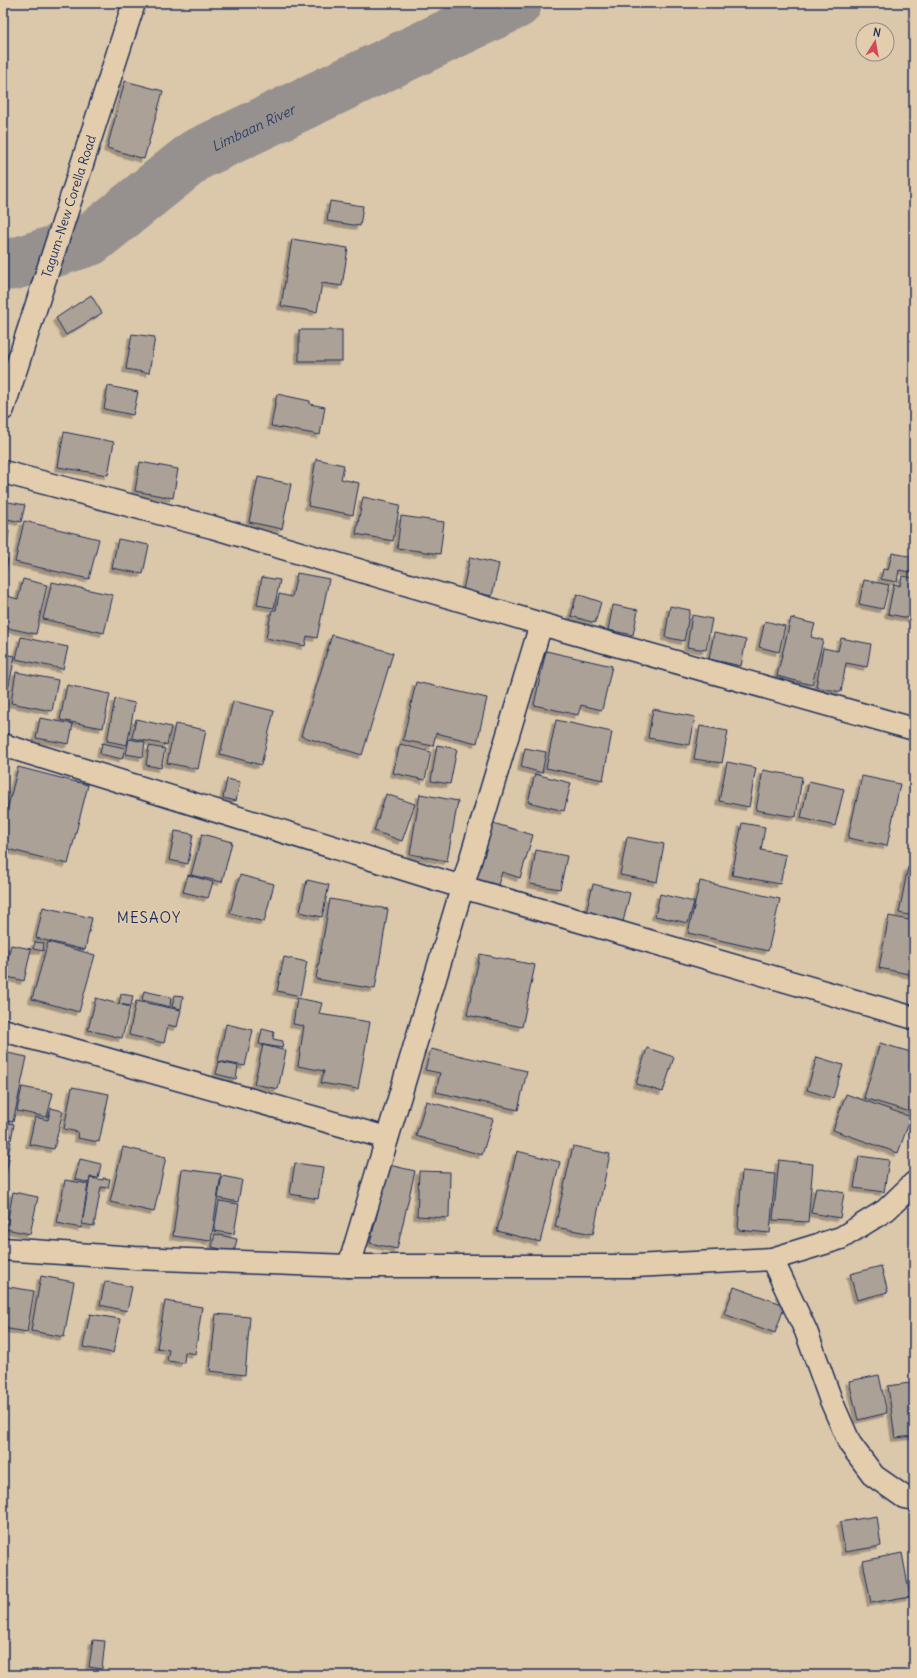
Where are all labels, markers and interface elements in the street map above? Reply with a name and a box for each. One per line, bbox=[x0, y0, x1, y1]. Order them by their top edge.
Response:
north arrow bbox=[855, 22, 895, 62]
text: N bbox=[872, 25, 882, 40]
water label: Limbaan River bbox=[209, 99, 300, 155]
street label: Tagum-New Corella Road bbox=[38, 133, 100, 280]
district label: MESAOY bbox=[117, 908, 181, 927]

